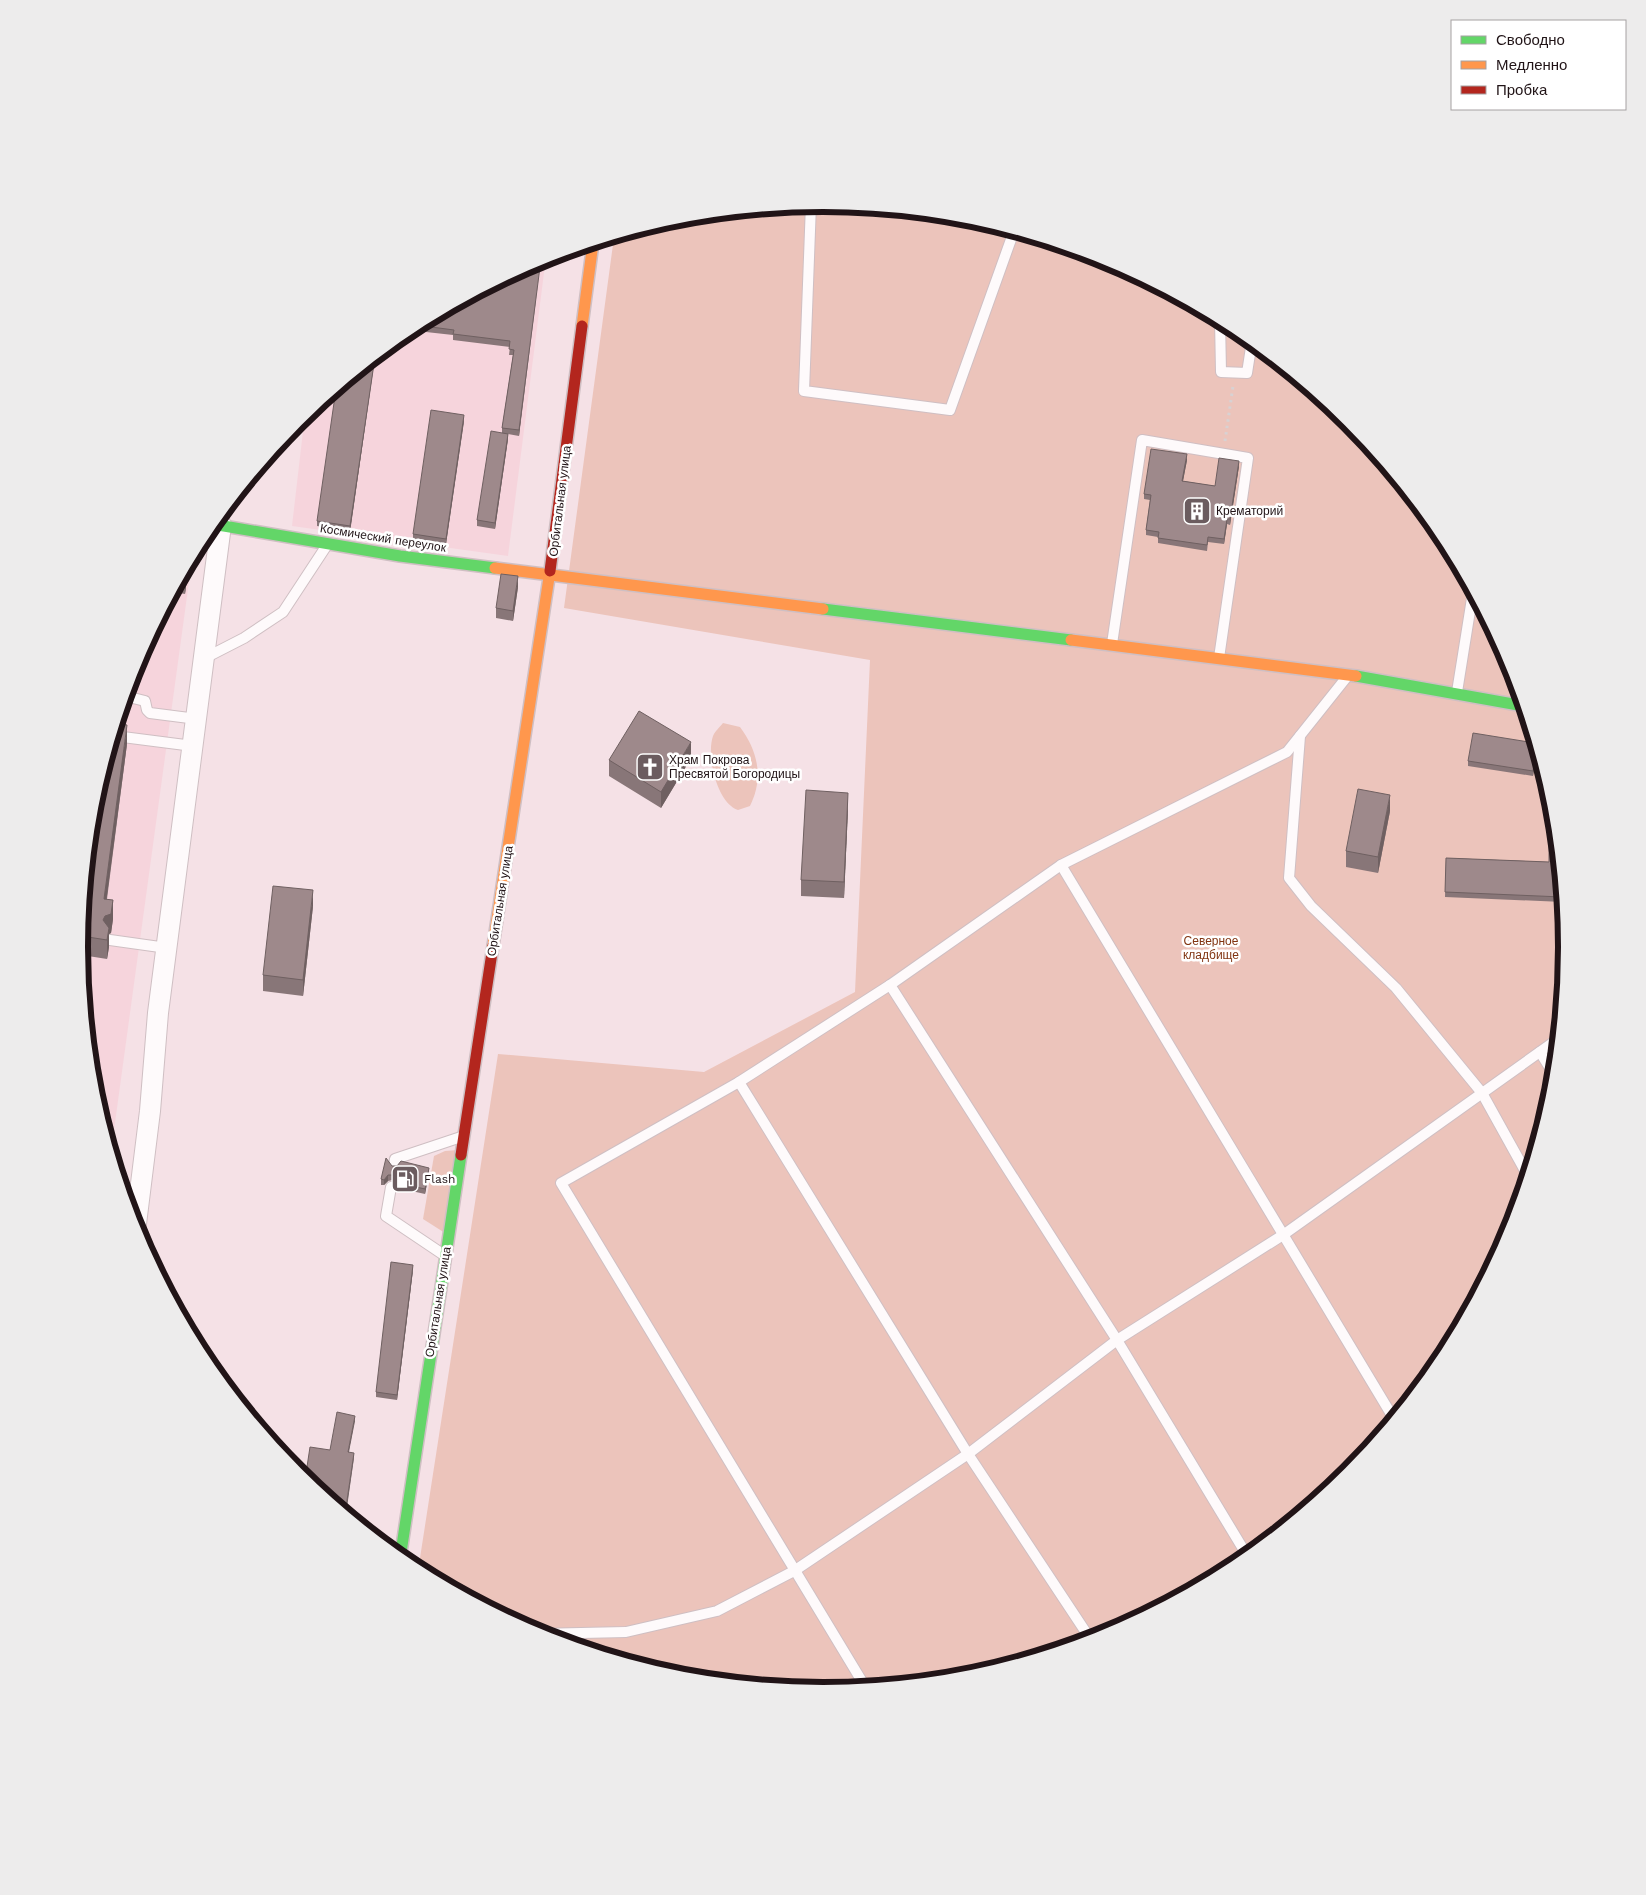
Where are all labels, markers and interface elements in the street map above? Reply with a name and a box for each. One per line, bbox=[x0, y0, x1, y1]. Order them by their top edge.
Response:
legend bbox=[1451, 20, 1626, 110]
text: Свободно bbox=[1496, 31, 1565, 49]
text: Медленно bbox=[1496, 56, 1567, 74]
text: Пробка bbox=[1496, 81, 1548, 99]
street label: Орбитальная улица bbox=[546, 444, 574, 557]
building icon: Крематорий bbox=[1182, 496, 1212, 526]
place label: Крематорий bbox=[1216, 504, 1283, 518]
street label: Космический переулок bbox=[319, 521, 448, 555]
church icon: Храм Покрова Пресвятой Богородицы bbox=[635, 752, 665, 782]
place label: Храм Покрова Пресвятой Богородицы bbox=[669, 753, 800, 781]
street label: Орбитальная улица bbox=[484, 844, 516, 957]
park label: Северное кладбище bbox=[1183, 934, 1239, 962]
fuel station icon: Flash bbox=[390, 1164, 420, 1194]
place label: Flash bbox=[424, 1172, 456, 1186]
street label: Орбитальная улица bbox=[422, 1245, 454, 1358]

